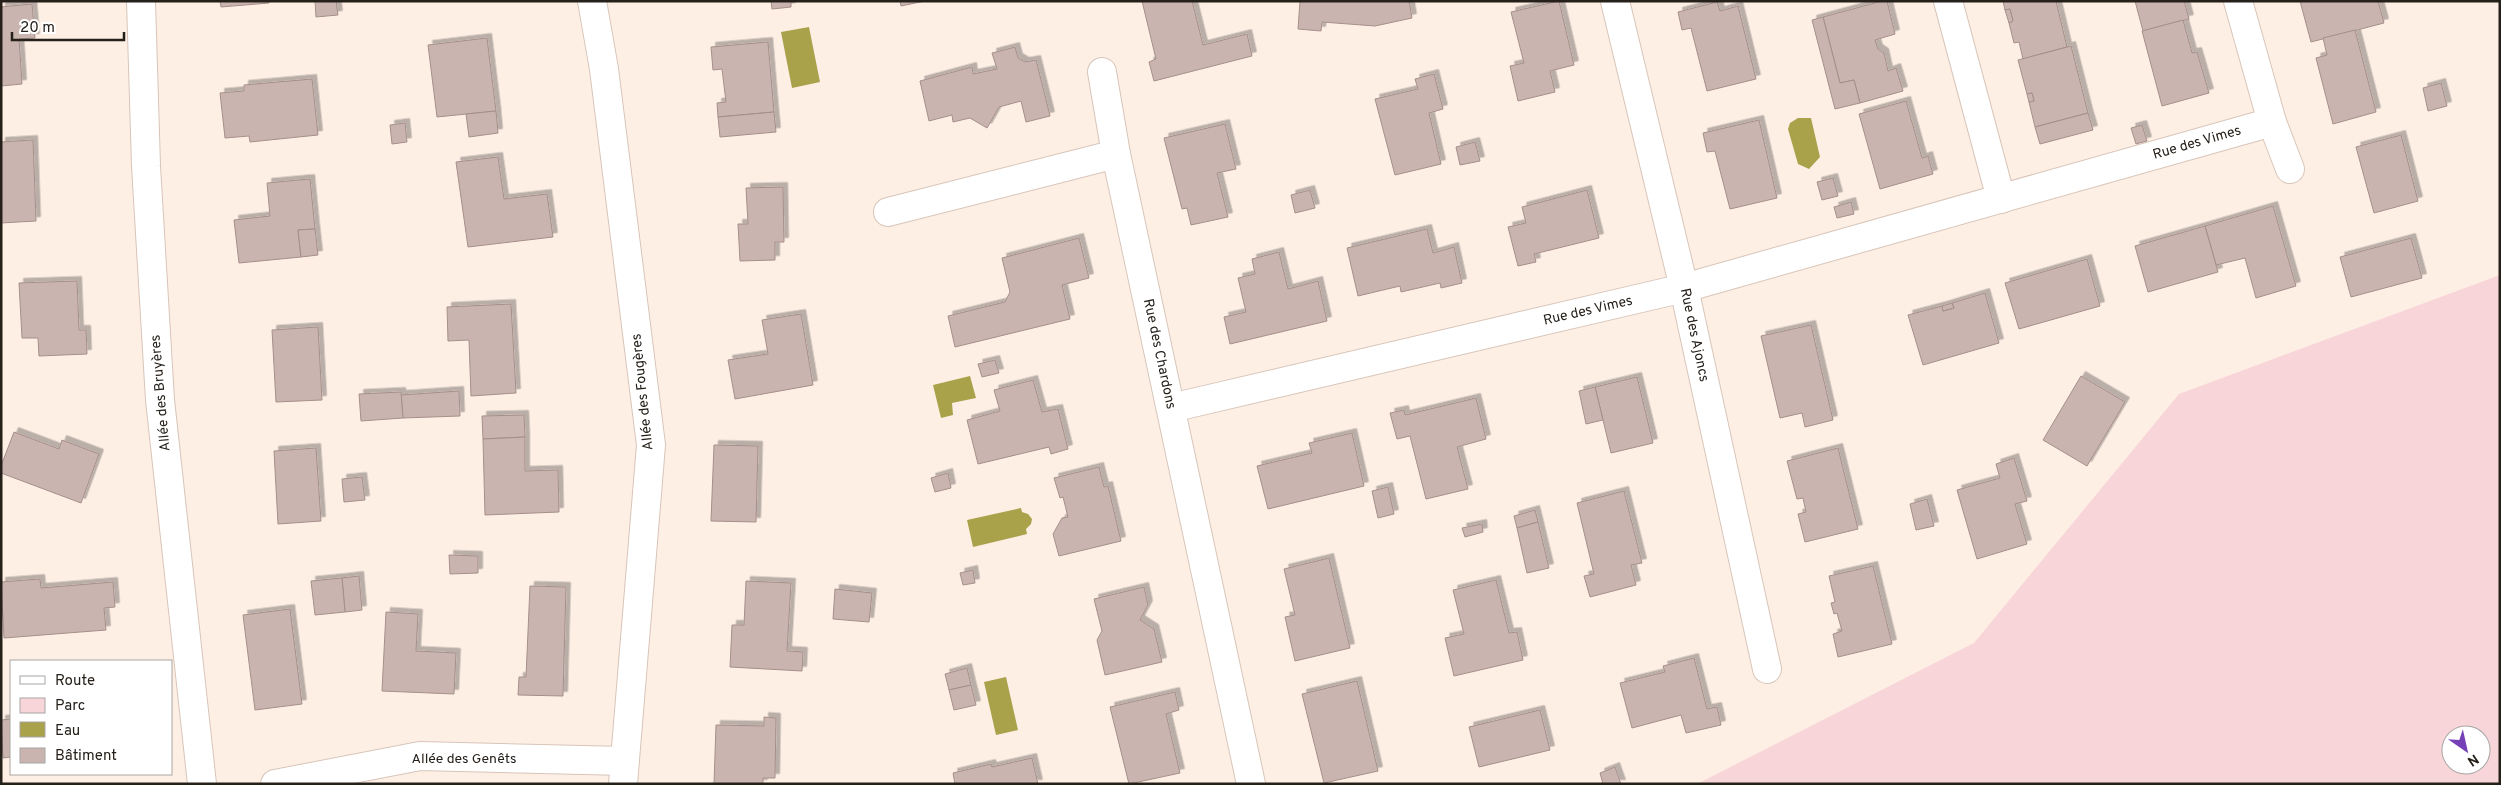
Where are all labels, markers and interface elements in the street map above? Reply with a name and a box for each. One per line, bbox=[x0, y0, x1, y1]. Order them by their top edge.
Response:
scale bar bbox=[12, 10, 125, 42]
text: 20 m bbox=[20, 19, 55, 38]
street label: Rue des Vimes bbox=[2151, 122, 2243, 164]
street label: Rue des Ajoncs bbox=[1676, 287, 1712, 383]
street label: Rue des Vimes bbox=[1542, 292, 1634, 330]
street label: Rue des Chardons bbox=[1139, 297, 1179, 411]
street label: Allée des Fougères bbox=[628, 333, 658, 451]
street label: Allée des Bruyères bbox=[147, 334, 175, 452]
legend bbox=[10, 660, 172, 775]
text: Route bbox=[55, 672, 95, 691]
text: Parc bbox=[55, 697, 85, 716]
text: Eau bbox=[55, 722, 80, 741]
north arrow bbox=[2441, 725, 2491, 775]
text: Bâtiment bbox=[55, 747, 117, 766]
text: N bbox=[2464, 750, 2481, 769]
street label: Allée des Genêts bbox=[411, 751, 517, 768]

